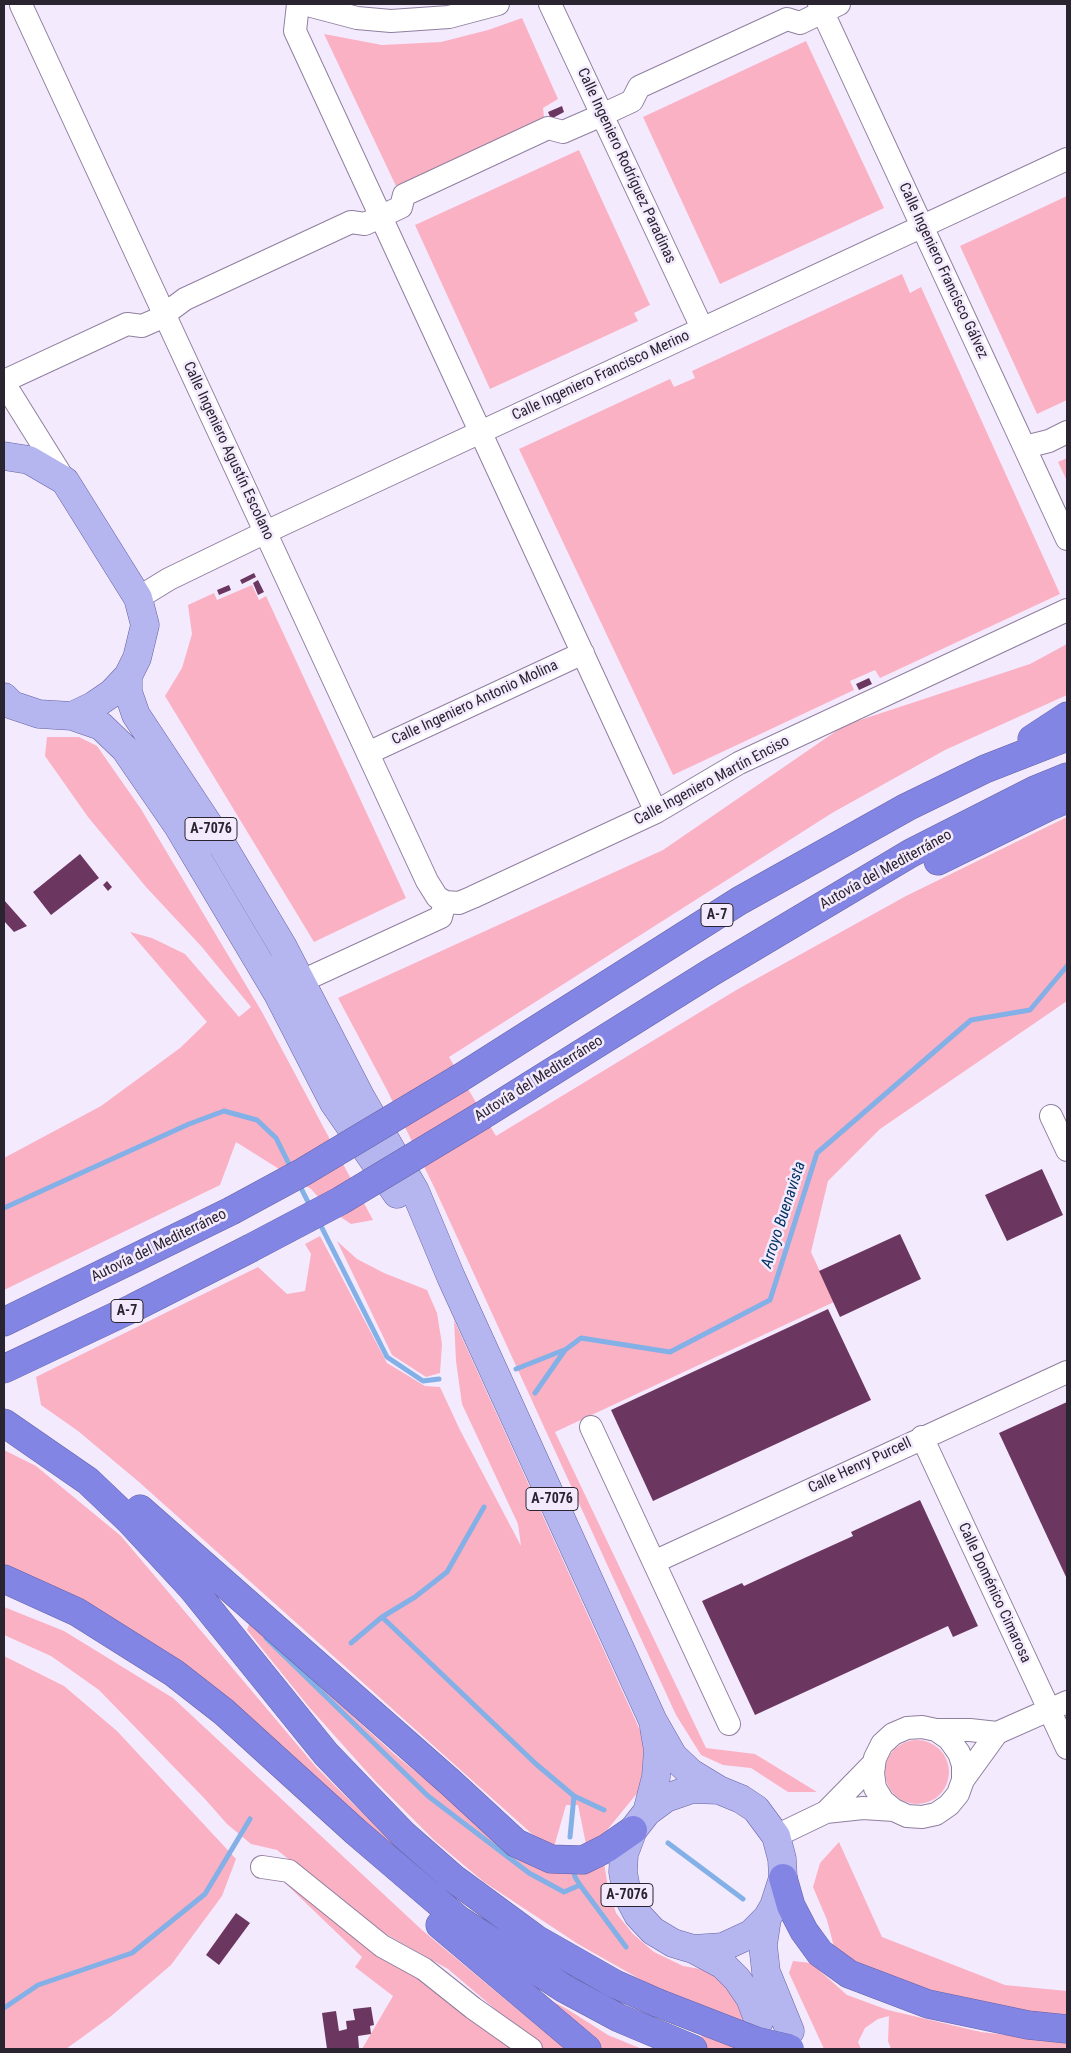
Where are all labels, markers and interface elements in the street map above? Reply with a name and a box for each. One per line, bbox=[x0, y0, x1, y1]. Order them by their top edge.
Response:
street label: Calle Ingeniero Rodríguez Paradinas bbox=[573, 65, 679, 267]
street label: Calle Ingeniero Francisco Gálvez bbox=[894, 180, 992, 362]
street label: Calle Ingeniero Francisco Merino bbox=[509, 327, 693, 425]
street label: Calle Ingeniero Agustín Escolano bbox=[179, 359, 277, 543]
street label: Calle Ingeniero Antonio Molina bbox=[389, 657, 561, 749]
street label: Calle Ingeniero Martín Enciso bbox=[631, 732, 793, 830]
road number: A-7076 bbox=[185, 818, 237, 841]
street label: Autovía del Mediterráneo bbox=[817, 826, 955, 914]
road number: A-7 bbox=[701, 904, 733, 926]
street label: Autovía del Mediterráneo bbox=[471, 1032, 607, 1126]
water label: Arroyo Buenavista bbox=[758, 1159, 810, 1271]
street label: Autovía del Mediterráneo bbox=[89, 1205, 229, 1287]
road number: A-7 bbox=[111, 1300, 143, 1322]
street label: Calle Henry Purcell bbox=[805, 1434, 915, 1498]
road number: A-7076 bbox=[526, 1488, 578, 1510]
street label: Calle Doménico Cimarosa bbox=[954, 1520, 1034, 1666]
road number: A-7076 bbox=[601, 1884, 653, 1906]

